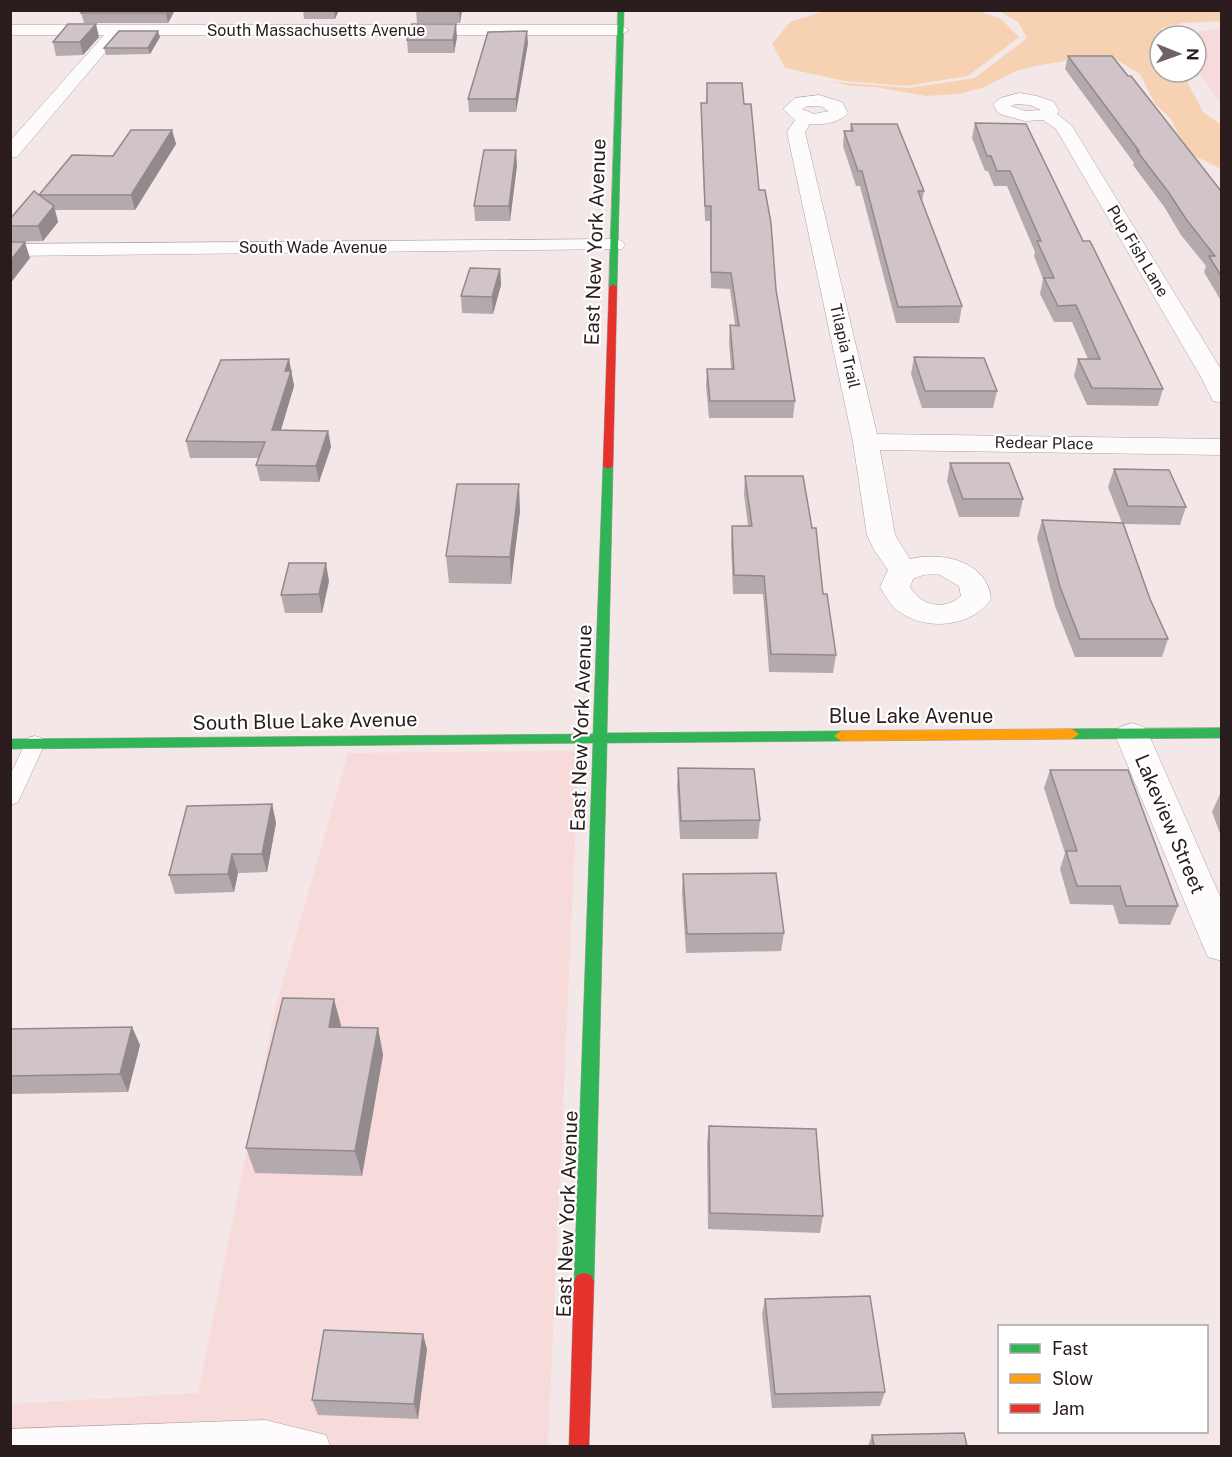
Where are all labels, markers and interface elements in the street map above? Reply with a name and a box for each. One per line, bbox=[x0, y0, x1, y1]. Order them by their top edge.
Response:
street label: South Massachusetts Avenue bbox=[207, 21, 425, 40]
north arrow bbox=[1148, 24, 1208, 84]
text: N bbox=[1183, 48, 1202, 61]
street label: East New York Avenue bbox=[579, 138, 611, 346]
street label: Pup Fish Lane bbox=[1103, 202, 1173, 300]
street label: South Wade Avenue bbox=[239, 238, 387, 257]
street label: Tilapia Trail bbox=[826, 302, 864, 390]
street label: Redear Place bbox=[995, 433, 1093, 453]
street label: East New York Avenue bbox=[565, 624, 597, 832]
street label: Blue Lake Avenue bbox=[829, 704, 993, 728]
street label: South Blue Lake Avenue bbox=[192, 707, 418, 735]
street label: Lakeview Street bbox=[1130, 751, 1210, 897]
street label: East New York Avenue bbox=[551, 1110, 583, 1318]
legend bbox=[998, 1325, 1208, 1433]
text: Fast bbox=[1052, 1338, 1088, 1359]
text: Slow bbox=[1052, 1368, 1093, 1389]
text: Jam bbox=[1052, 1398, 1085, 1419]

